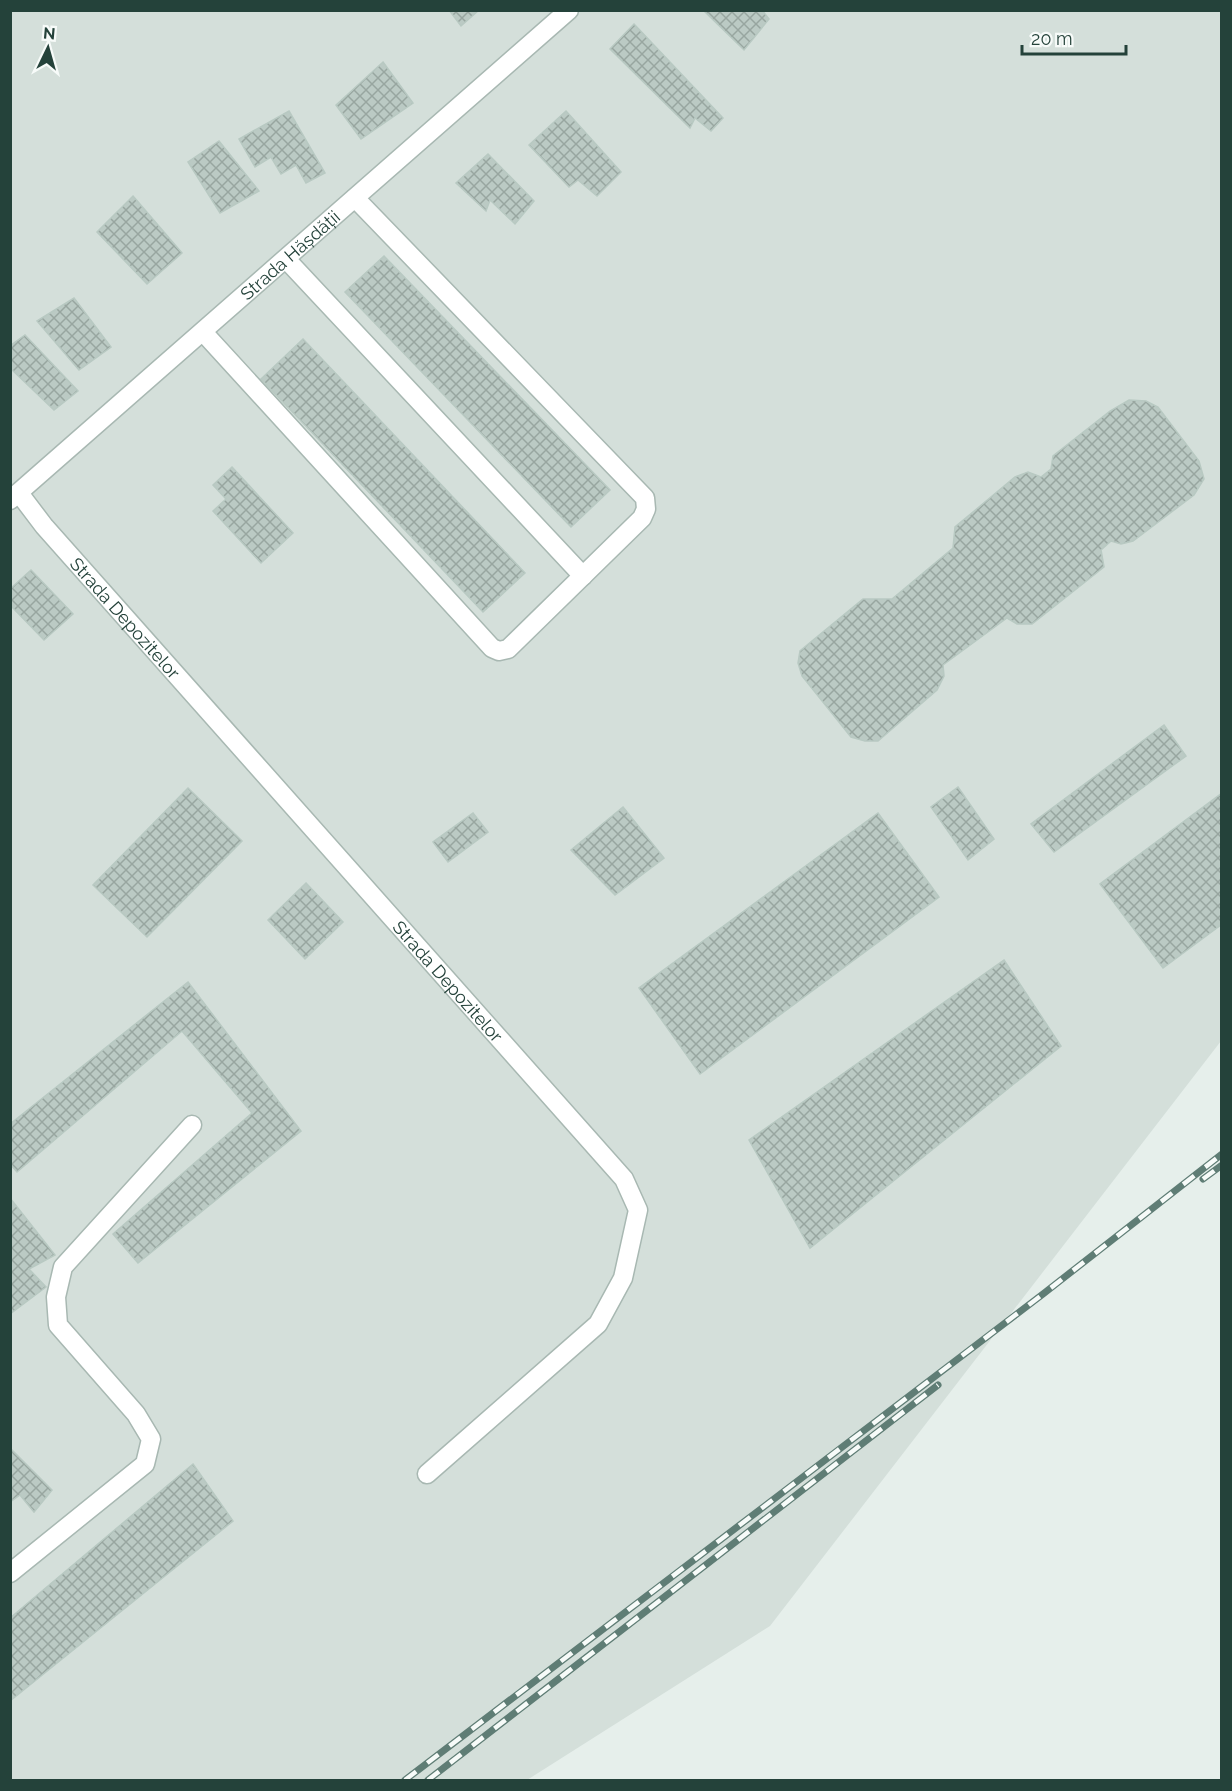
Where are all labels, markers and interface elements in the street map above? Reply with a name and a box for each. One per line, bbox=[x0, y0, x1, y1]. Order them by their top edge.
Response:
north arrow bbox=[18, 18, 78, 78]
scale bar bbox=[1022, 18, 1126, 56]
text: N bbox=[42, 24, 56, 44]
text: 20 m bbox=[1031, 28, 1073, 49]
street label: Strada Hășdății bbox=[236, 206, 344, 304]
street label: Strada Depozitelor bbox=[66, 553, 185, 683]
street label: Strada Depozitelor bbox=[389, 916, 508, 1046]

